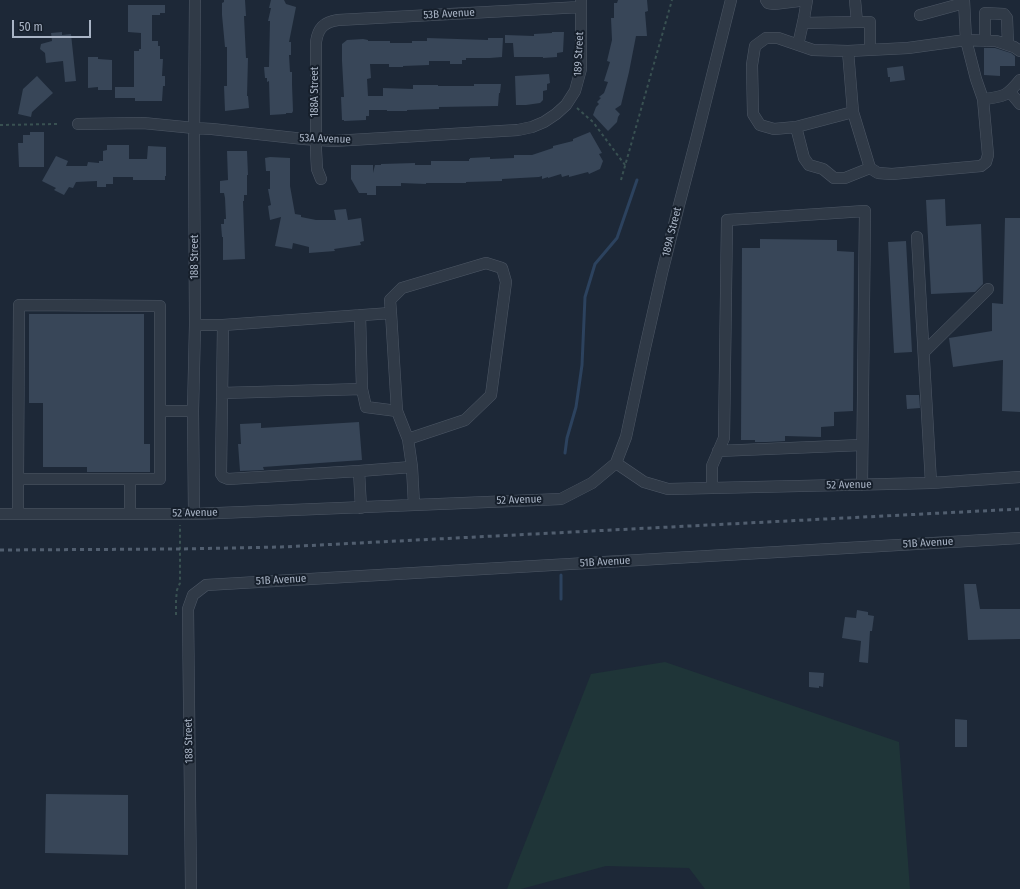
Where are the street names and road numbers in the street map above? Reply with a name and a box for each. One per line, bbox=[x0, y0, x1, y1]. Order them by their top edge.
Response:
street label: 53B Avenue bbox=[423, 6, 475, 22]
street label: 189 Street bbox=[571, 31, 587, 77]
street label: 188A Street bbox=[308, 67, 322, 117]
street label: 53A Avenue bbox=[299, 132, 351, 146]
street label: 189A Street bbox=[660, 206, 684, 258]
street label: 188 Street bbox=[188, 235, 202, 279]
street label: 52 Avenue bbox=[826, 478, 872, 492]
street label: 52 Avenue bbox=[496, 493, 542, 507]
street label: 52 Avenue bbox=[172, 506, 218, 520]
street label: 51B Avenue bbox=[902, 535, 954, 551]
street label: 51B Avenue bbox=[579, 554, 631, 570]
street label: 51B Avenue bbox=[255, 572, 307, 588]
street label: 188 Street bbox=[182, 718, 196, 764]

